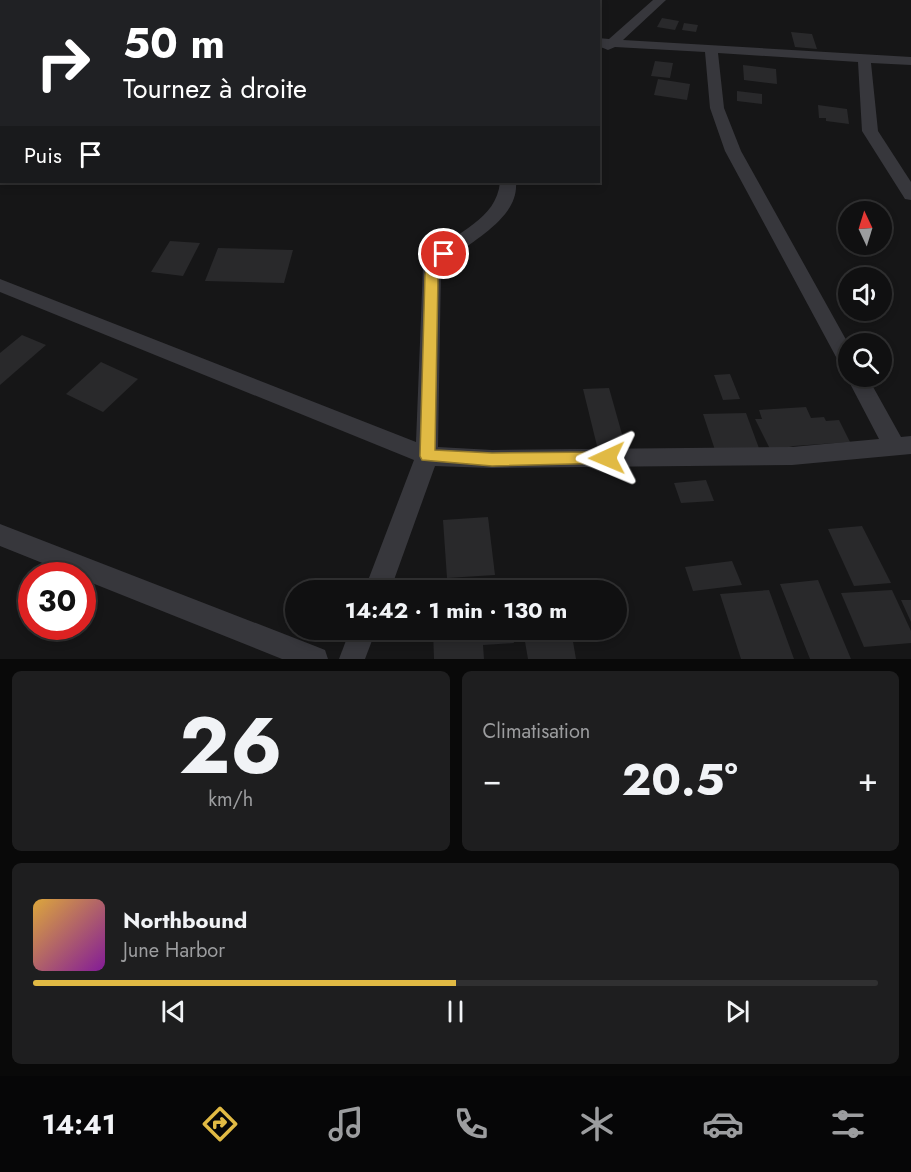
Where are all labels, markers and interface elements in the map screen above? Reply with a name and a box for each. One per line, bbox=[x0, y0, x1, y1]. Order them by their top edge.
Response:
text: 50 m bbox=[123, 13, 225, 74]
icon: right bbox=[24, 24, 102, 102]
text: Tournez à droite bbox=[123, 69, 307, 108]
icon: arrive bbox=[74, 138, 107, 171]
text: Puis bbox=[24, 139, 62, 171]
north arrow bbox=[838, 201, 892, 255]
map controls bbox=[838, 201, 892, 387]
pin bbox=[418, 228, 469, 279]
icon: arrive bbox=[427, 237, 460, 270]
button: sound bbox=[838, 267, 892, 321]
button: search bbox=[838, 333, 892, 387]
position arrow bbox=[575, 426, 639, 490]
speed limit sign: 30 bbox=[18, 562, 96, 640]
text: 14:42 · 1 min · 130 m bbox=[345, 594, 567, 626]
text: 26 bbox=[179, 690, 282, 802]
text: Climatisation bbox=[483, 717, 590, 746]
text: 20.5° bbox=[622, 747, 738, 812]
text: − bbox=[483, 756, 502, 803]
text: + bbox=[858, 756, 878, 803]
text: km/h bbox=[208, 785, 253, 814]
text: Northbound bbox=[123, 904, 247, 936]
text: June Harbor bbox=[123, 936, 225, 965]
icon: previous bbox=[157, 995, 190, 1028]
icon: pause bbox=[439, 995, 472, 1028]
icon: next bbox=[721, 995, 754, 1028]
icon: directions bbox=[199, 1103, 241, 1145]
icon: music bbox=[325, 1103, 367, 1145]
icon: phone bbox=[450, 1103, 492, 1145]
icon: climate bbox=[576, 1103, 618, 1145]
icon: car bbox=[702, 1103, 744, 1145]
icon: filters bbox=[827, 1103, 869, 1145]
text: 14:41 bbox=[42, 1105, 116, 1144]

